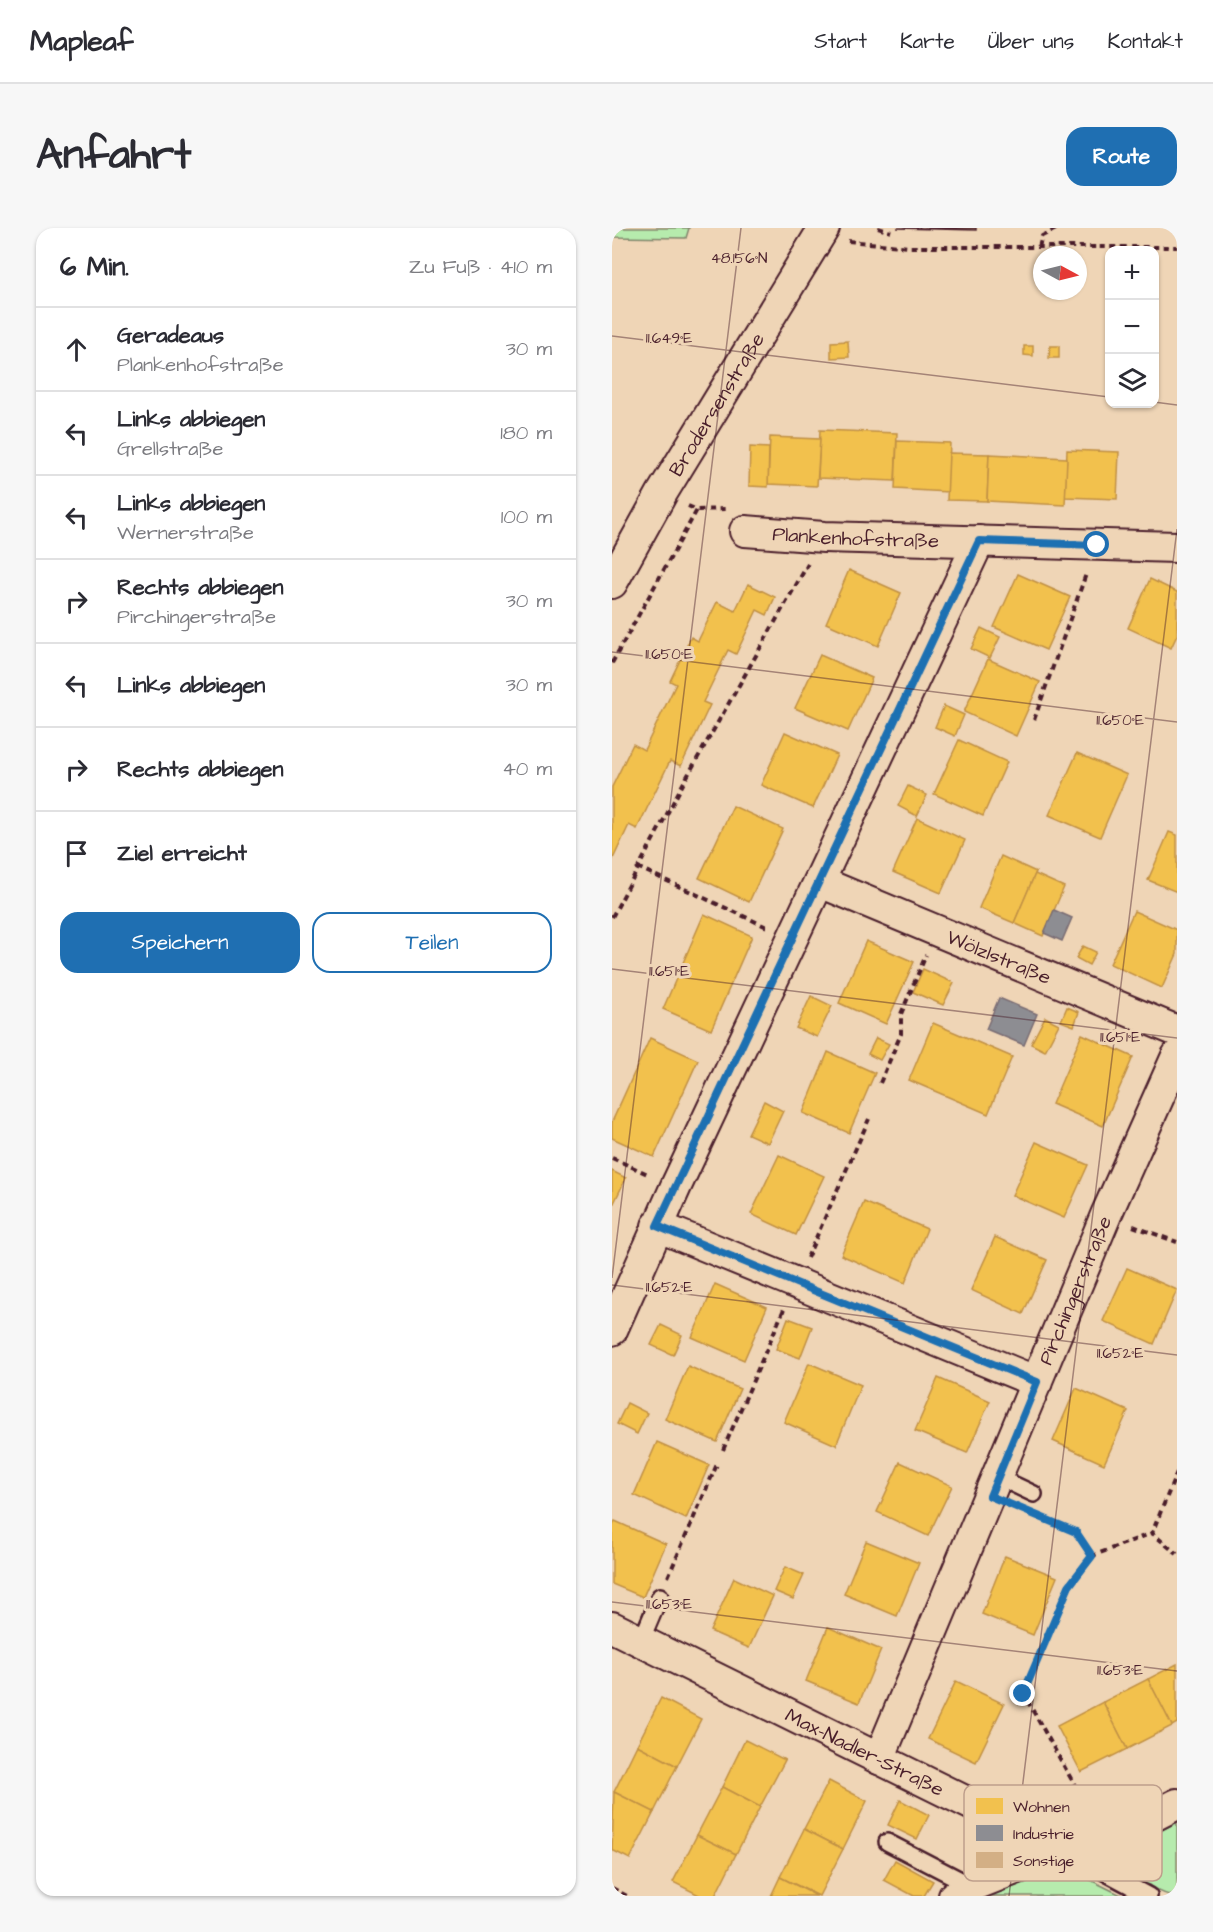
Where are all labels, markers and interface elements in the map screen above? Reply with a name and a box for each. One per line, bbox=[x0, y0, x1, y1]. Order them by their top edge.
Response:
text: Mapleaf bbox=[30, 22, 133, 61]
text: Start bbox=[814, 27, 867, 56]
text: Karte bbox=[900, 27, 955, 56]
text: Über uns bbox=[988, 27, 1074, 56]
text: Kontakt bbox=[1107, 27, 1183, 56]
text: Anfahrt bbox=[36, 127, 191, 185]
button: Route bbox=[1066, 127, 1177, 186]
north arrow bbox=[1033, 246, 1087, 300]
map controls bbox=[1105, 246, 1159, 408]
button: + bbox=[1105, 246, 1159, 300]
text: 48.156°N bbox=[711, 248, 767, 269]
text: 6 Min. bbox=[60, 249, 129, 285]
text: Zu Fuß · 410 m bbox=[409, 253, 552, 281]
button: − bbox=[1105, 300, 1159, 354]
text: Geradeaus bbox=[117, 320, 224, 351]
street label: Brodersenstraße bbox=[662, 327, 772, 482]
text: 11.649°E bbox=[646, 328, 692, 349]
icon: ahead bbox=[60, 333, 93, 366]
text: 30 m bbox=[506, 335, 552, 363]
text: Plankenhofstraße bbox=[117, 351, 284, 379]
button: layers bbox=[1105, 354, 1159, 408]
text: Links abbiegen bbox=[117, 404, 265, 435]
icon: left bbox=[60, 417, 93, 450]
text: 180 m bbox=[500, 419, 552, 447]
text: Grellstraße bbox=[117, 435, 223, 463]
text: Links abbiegen bbox=[117, 488, 265, 519]
icon: left bbox=[60, 501, 93, 534]
text: 100 m bbox=[501, 503, 552, 531]
text: Wernerstraße bbox=[117, 519, 254, 547]
street label: Plankenhofstraße bbox=[771, 520, 940, 555]
route start bbox=[1083, 531, 1109, 557]
text: Rechts abbiegen bbox=[117, 572, 284, 603]
icon: right bbox=[60, 585, 93, 618]
text: 30 m bbox=[506, 587, 552, 615]
text: Pirchingerstraße bbox=[117, 603, 276, 631]
text: 11.650°E bbox=[645, 644, 693, 665]
icon: left bbox=[60, 669, 93, 702]
text: Links abbiegen bbox=[117, 670, 265, 701]
text: 30 m bbox=[506, 671, 552, 699]
text: 11.650°E bbox=[1096, 710, 1144, 731]
icon: right bbox=[60, 753, 93, 786]
text: Rechts abbiegen bbox=[117, 754, 284, 785]
text: 40 m bbox=[502, 755, 552, 783]
icon: arrive bbox=[60, 837, 93, 870]
text: Ziel erreicht bbox=[117, 838, 247, 869]
button: Speichern bbox=[60, 912, 300, 973]
button: Teilen bbox=[312, 912, 552, 973]
street label: Wölzlstraße bbox=[942, 923, 1055, 992]
text: 11.651°E bbox=[649, 961, 689, 982]
text: 11.651°E bbox=[1100, 1027, 1140, 1048]
street label: Pirchingerstraße bbox=[1032, 1212, 1119, 1369]
text: 11.652°E bbox=[646, 1277, 692, 1298]
text: 11.652°E bbox=[1097, 1343, 1143, 1364]
text: 11.653°E bbox=[646, 1594, 692, 1615]
text: 11.653°E bbox=[1097, 1660, 1143, 1681]
route end bbox=[1009, 1680, 1035, 1706]
street label: Max-Nadler-Straße bbox=[780, 1702, 949, 1804]
legend bbox=[964, 1785, 1162, 1881]
text: Wohnen bbox=[1013, 1796, 1070, 1818]
text: Industrie bbox=[1013, 1823, 1075, 1845]
text: Sonstige bbox=[1013, 1850, 1074, 1873]

